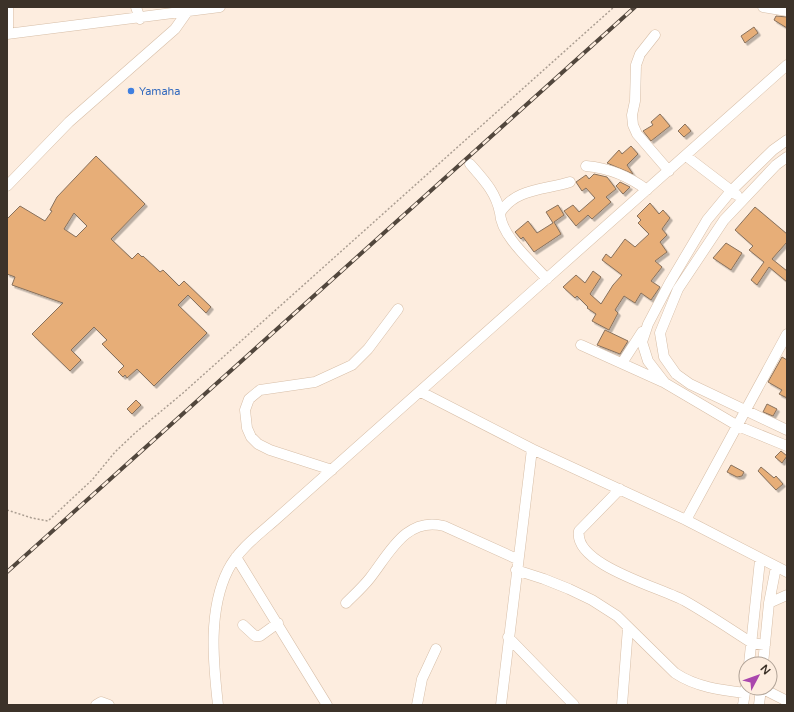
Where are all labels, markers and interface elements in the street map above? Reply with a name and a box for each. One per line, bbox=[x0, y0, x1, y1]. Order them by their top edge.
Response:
place label: Yamaha bbox=[139, 85, 180, 98]
marker: Yamaha bbox=[126, 86, 136, 96]
north arrow bbox=[738, 656, 778, 696]
text: N bbox=[757, 662, 773, 677]

